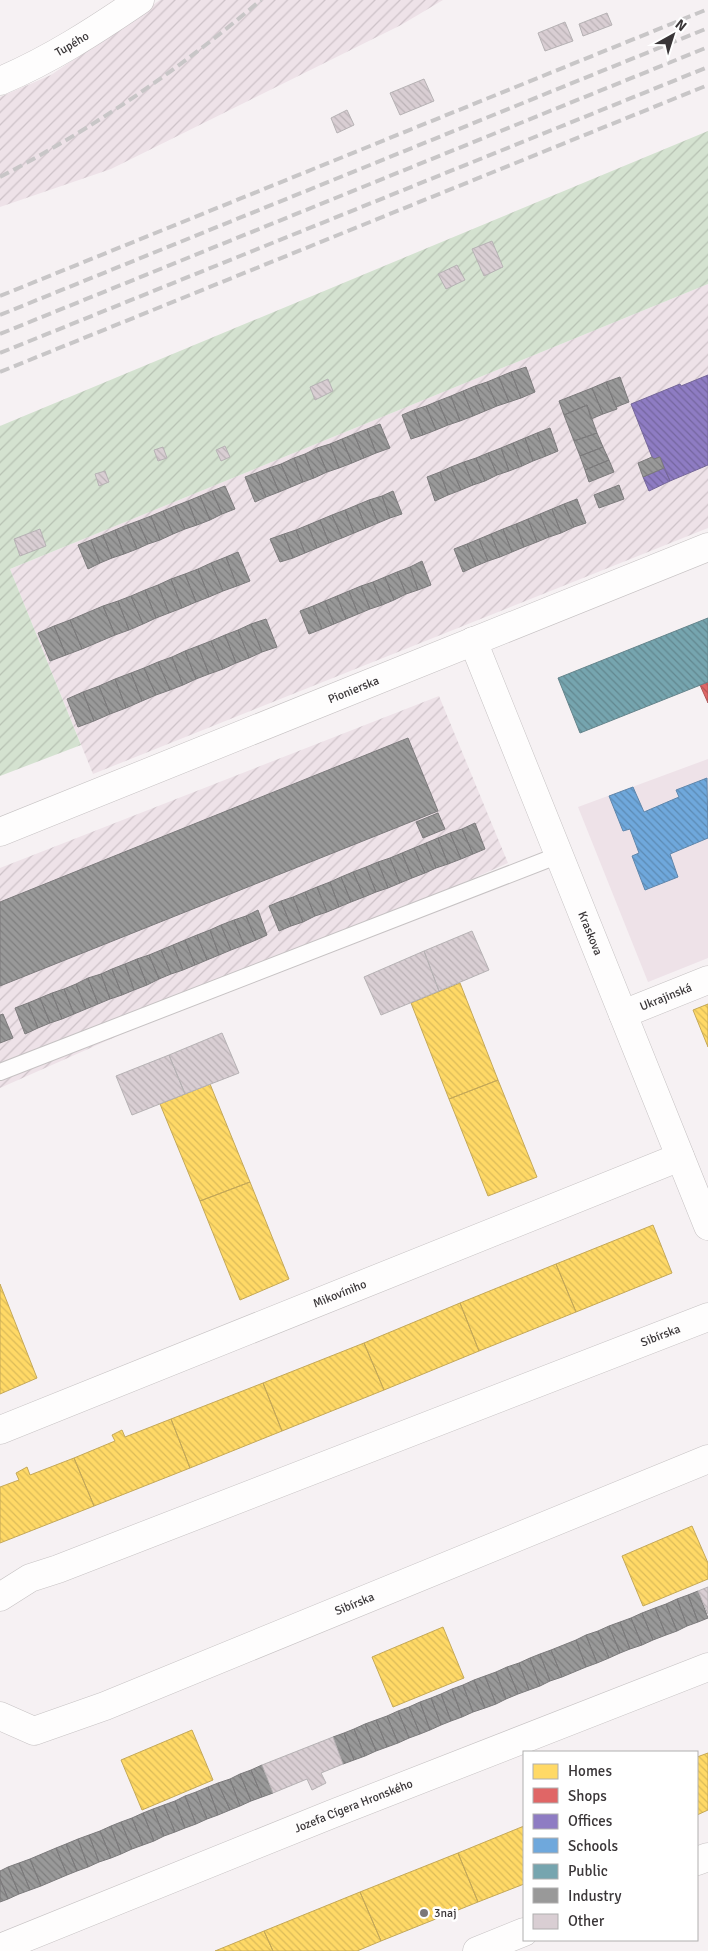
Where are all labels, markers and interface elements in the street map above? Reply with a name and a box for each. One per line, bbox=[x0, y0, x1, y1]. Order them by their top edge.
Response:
north arrow bbox=[648, 10, 698, 60]
text: N bbox=[672, 16, 690, 35]
street label: Tupého bbox=[52, 28, 92, 60]
street label: Pionierska bbox=[326, 673, 381, 707]
street label: Kraskova bbox=[575, 909, 606, 958]
street label: Ukrajinská bbox=[637, 980, 694, 1014]
street label: Mikovíniho bbox=[311, 1276, 369, 1311]
street label: Sibírska bbox=[638, 1321, 682, 1350]
street label: Sibírska bbox=[332, 1589, 376, 1619]
legend bbox=[523, 1751, 698, 1941]
text: Homes bbox=[568, 1762, 612, 1780]
street label: Jozefa Cígera Hronského bbox=[292, 1776, 415, 1836]
text: Shops bbox=[568, 1787, 607, 1805]
text: Offices bbox=[568, 1812, 613, 1830]
text: Schools bbox=[568, 1837, 619, 1855]
text: Public bbox=[568, 1862, 608, 1880]
text: Industry bbox=[568, 1887, 621, 1905]
place label: 3naj bbox=[434, 1906, 456, 1921]
marker: 3naj bbox=[418, 1907, 430, 1919]
text: Other bbox=[568, 1912, 605, 1930]

